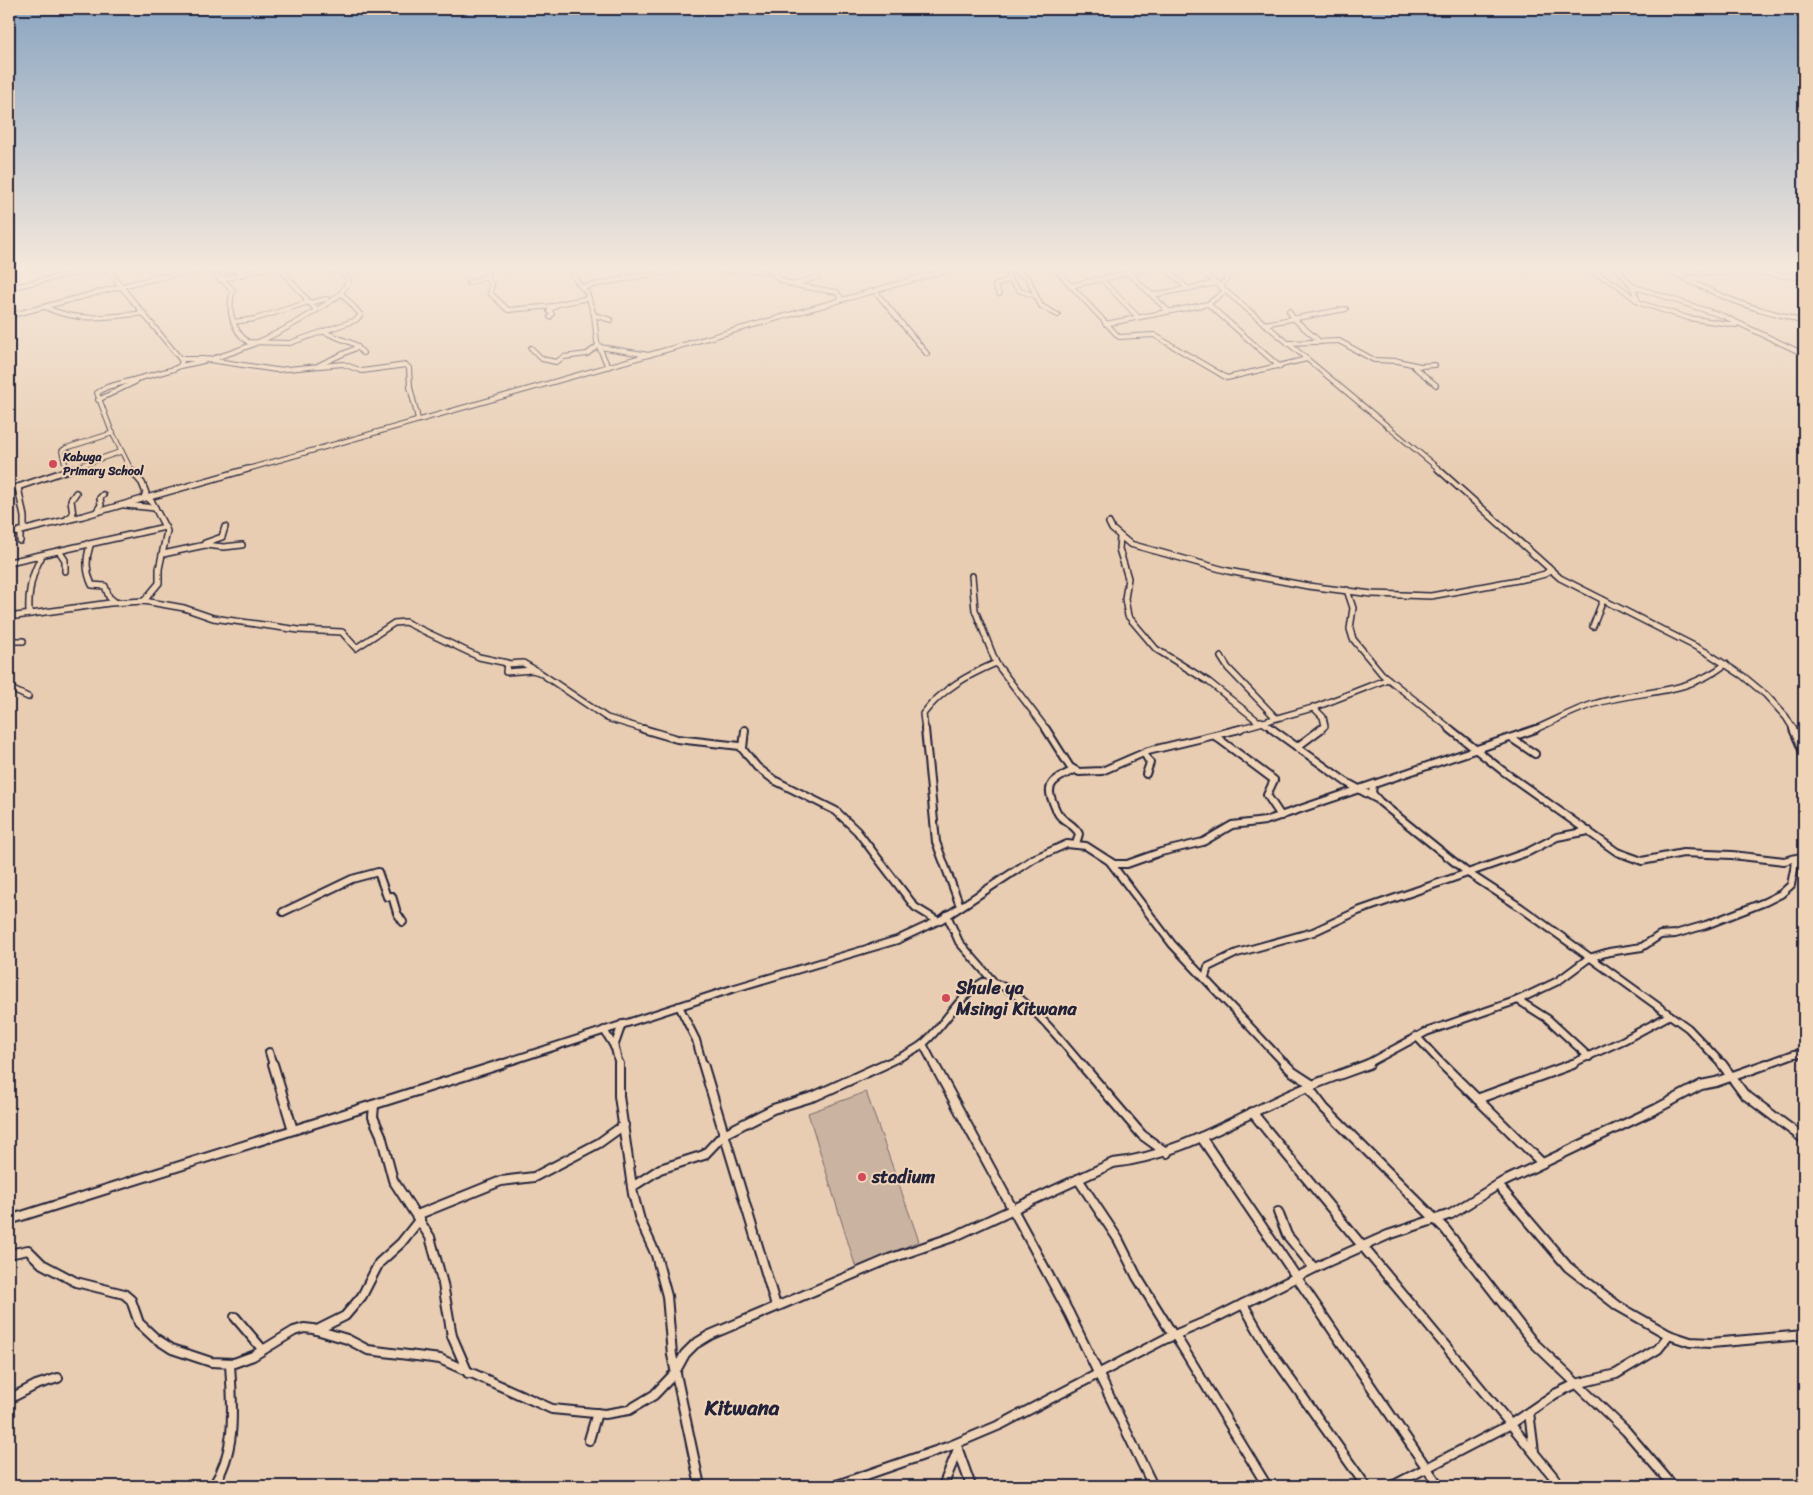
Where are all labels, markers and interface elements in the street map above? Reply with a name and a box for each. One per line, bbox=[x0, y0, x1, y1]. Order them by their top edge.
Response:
place label: Kabuga Primary School bbox=[62, 446, 144, 482]
marker: Kabuga Primary School bbox=[47, 458, 59, 470]
place label: Shule ya Msingi Kitwana bbox=[955, 972, 1077, 1025]
marker: Shule ya Msingi Kitwana bbox=[940, 992, 952, 1004]
place label: stadium bbox=[871, 1161, 935, 1193]
marker: stadium bbox=[856, 1171, 868, 1183]
district label: Kitwana bbox=[704, 1389, 780, 1427]

